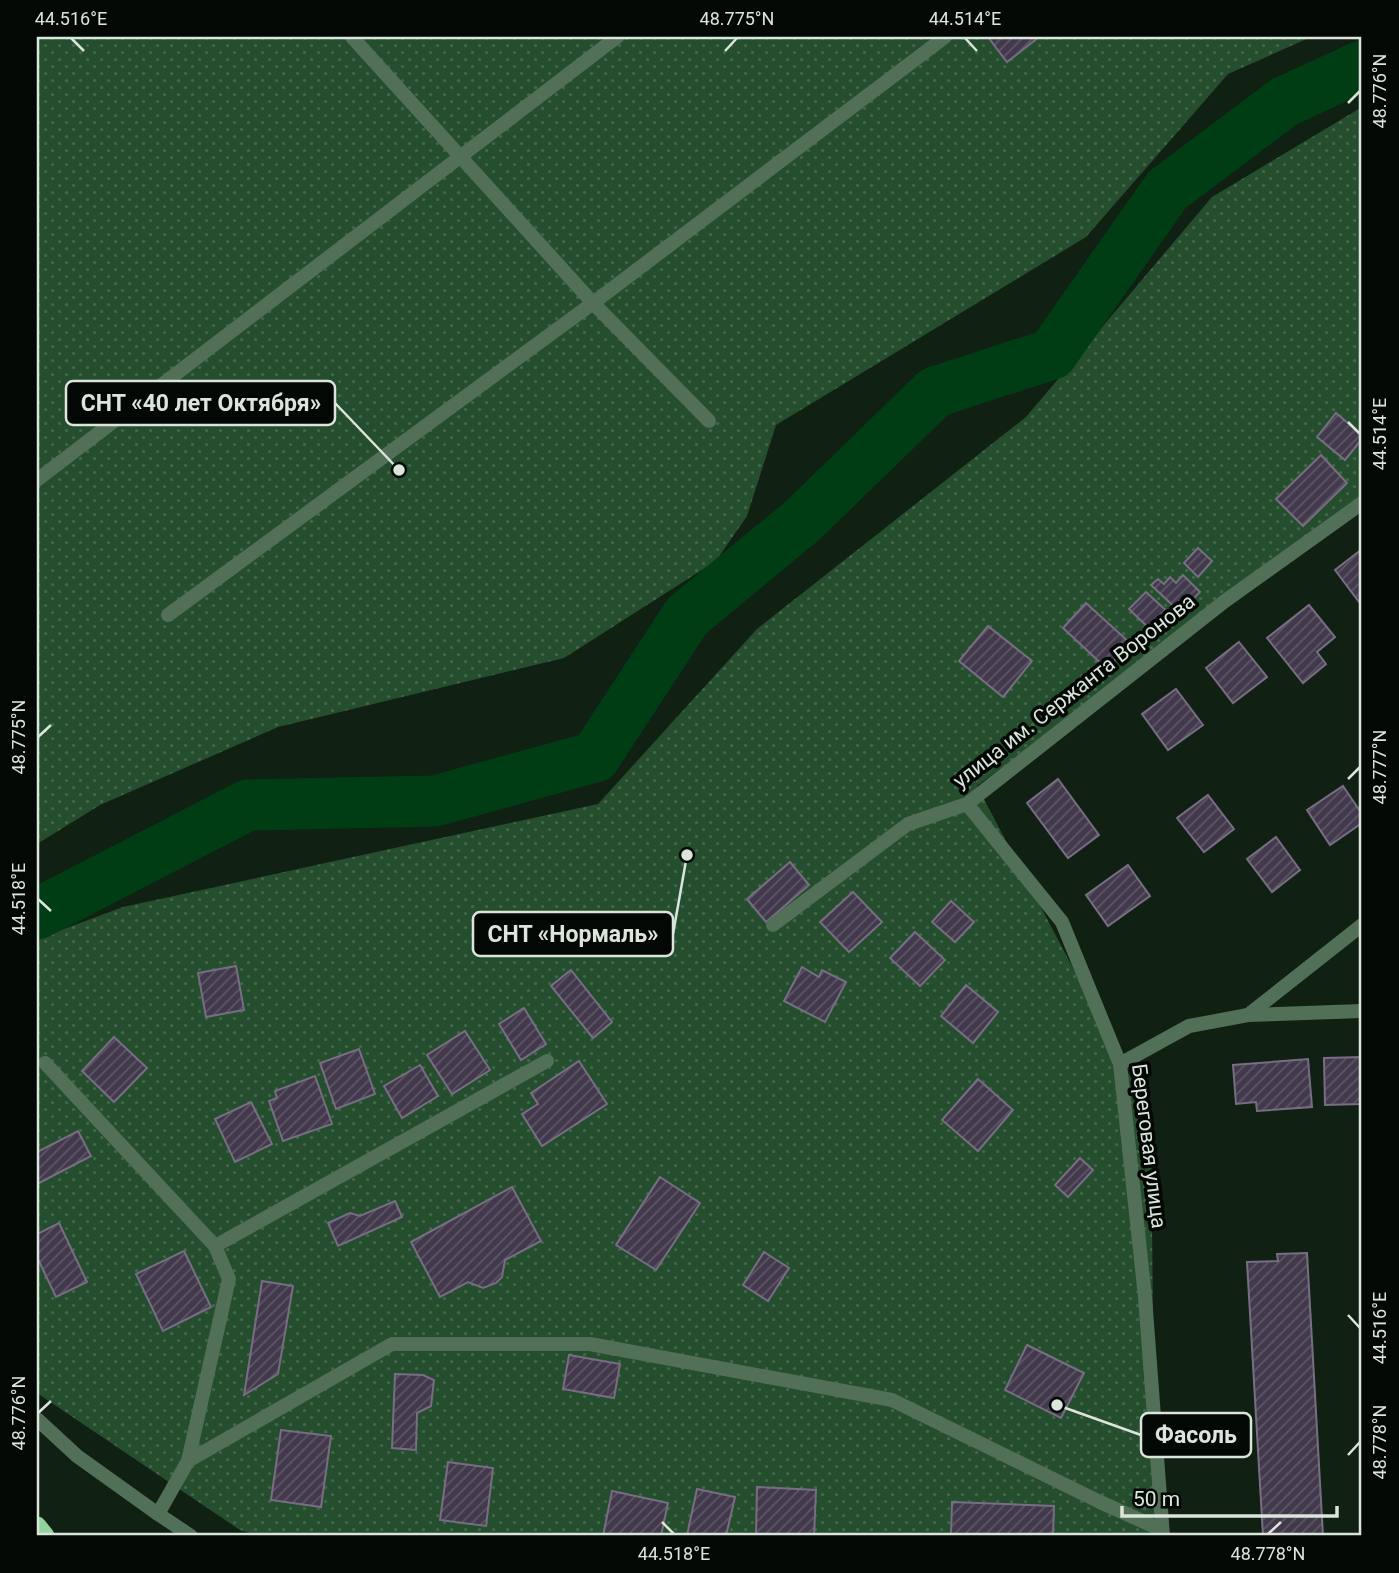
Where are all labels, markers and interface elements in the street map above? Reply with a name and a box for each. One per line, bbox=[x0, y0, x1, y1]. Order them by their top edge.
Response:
text: 44.516°E bbox=[35, 8, 107, 29]
text: 48.775°N bbox=[700, 8, 774, 29]
text: 44.514°E bbox=[929, 8, 1001, 29]
text: 48.776°N bbox=[1369, 54, 1390, 128]
callout: СНТ «40 лет Октября» bbox=[66, 381, 335, 425]
text: СНТ «40 лет Октября» bbox=[81, 390, 321, 417]
text: 44.514°E bbox=[1369, 398, 1390, 470]
street label: улица им. Сержанта Воронова bbox=[948, 589, 1200, 793]
text: 48.775°N bbox=[8, 700, 29, 774]
text: 48.777°N bbox=[1369, 730, 1390, 804]
text: 44.518°E bbox=[8, 863, 29, 935]
callout: СНТ «Нормаль» bbox=[473, 912, 673, 956]
text: СНТ «Нормаль» bbox=[487, 921, 659, 948]
street label: Береговая улица bbox=[1127, 1062, 1171, 1230]
text: 44.516°E bbox=[1369, 1292, 1390, 1364]
text: 48.776°N bbox=[8, 1376, 29, 1450]
text: 48.778°N bbox=[1369, 1405, 1390, 1479]
callout: Фасоль bbox=[1141, 1413, 1251, 1457]
text: Фасоль bbox=[1155, 1422, 1237, 1449]
scale bar bbox=[1122, 1475, 1338, 1519]
text: 50 m bbox=[1133, 1487, 1180, 1511]
text: 44.518°E bbox=[638, 1543, 710, 1564]
text: 48.778°N bbox=[1231, 1543, 1305, 1564]

